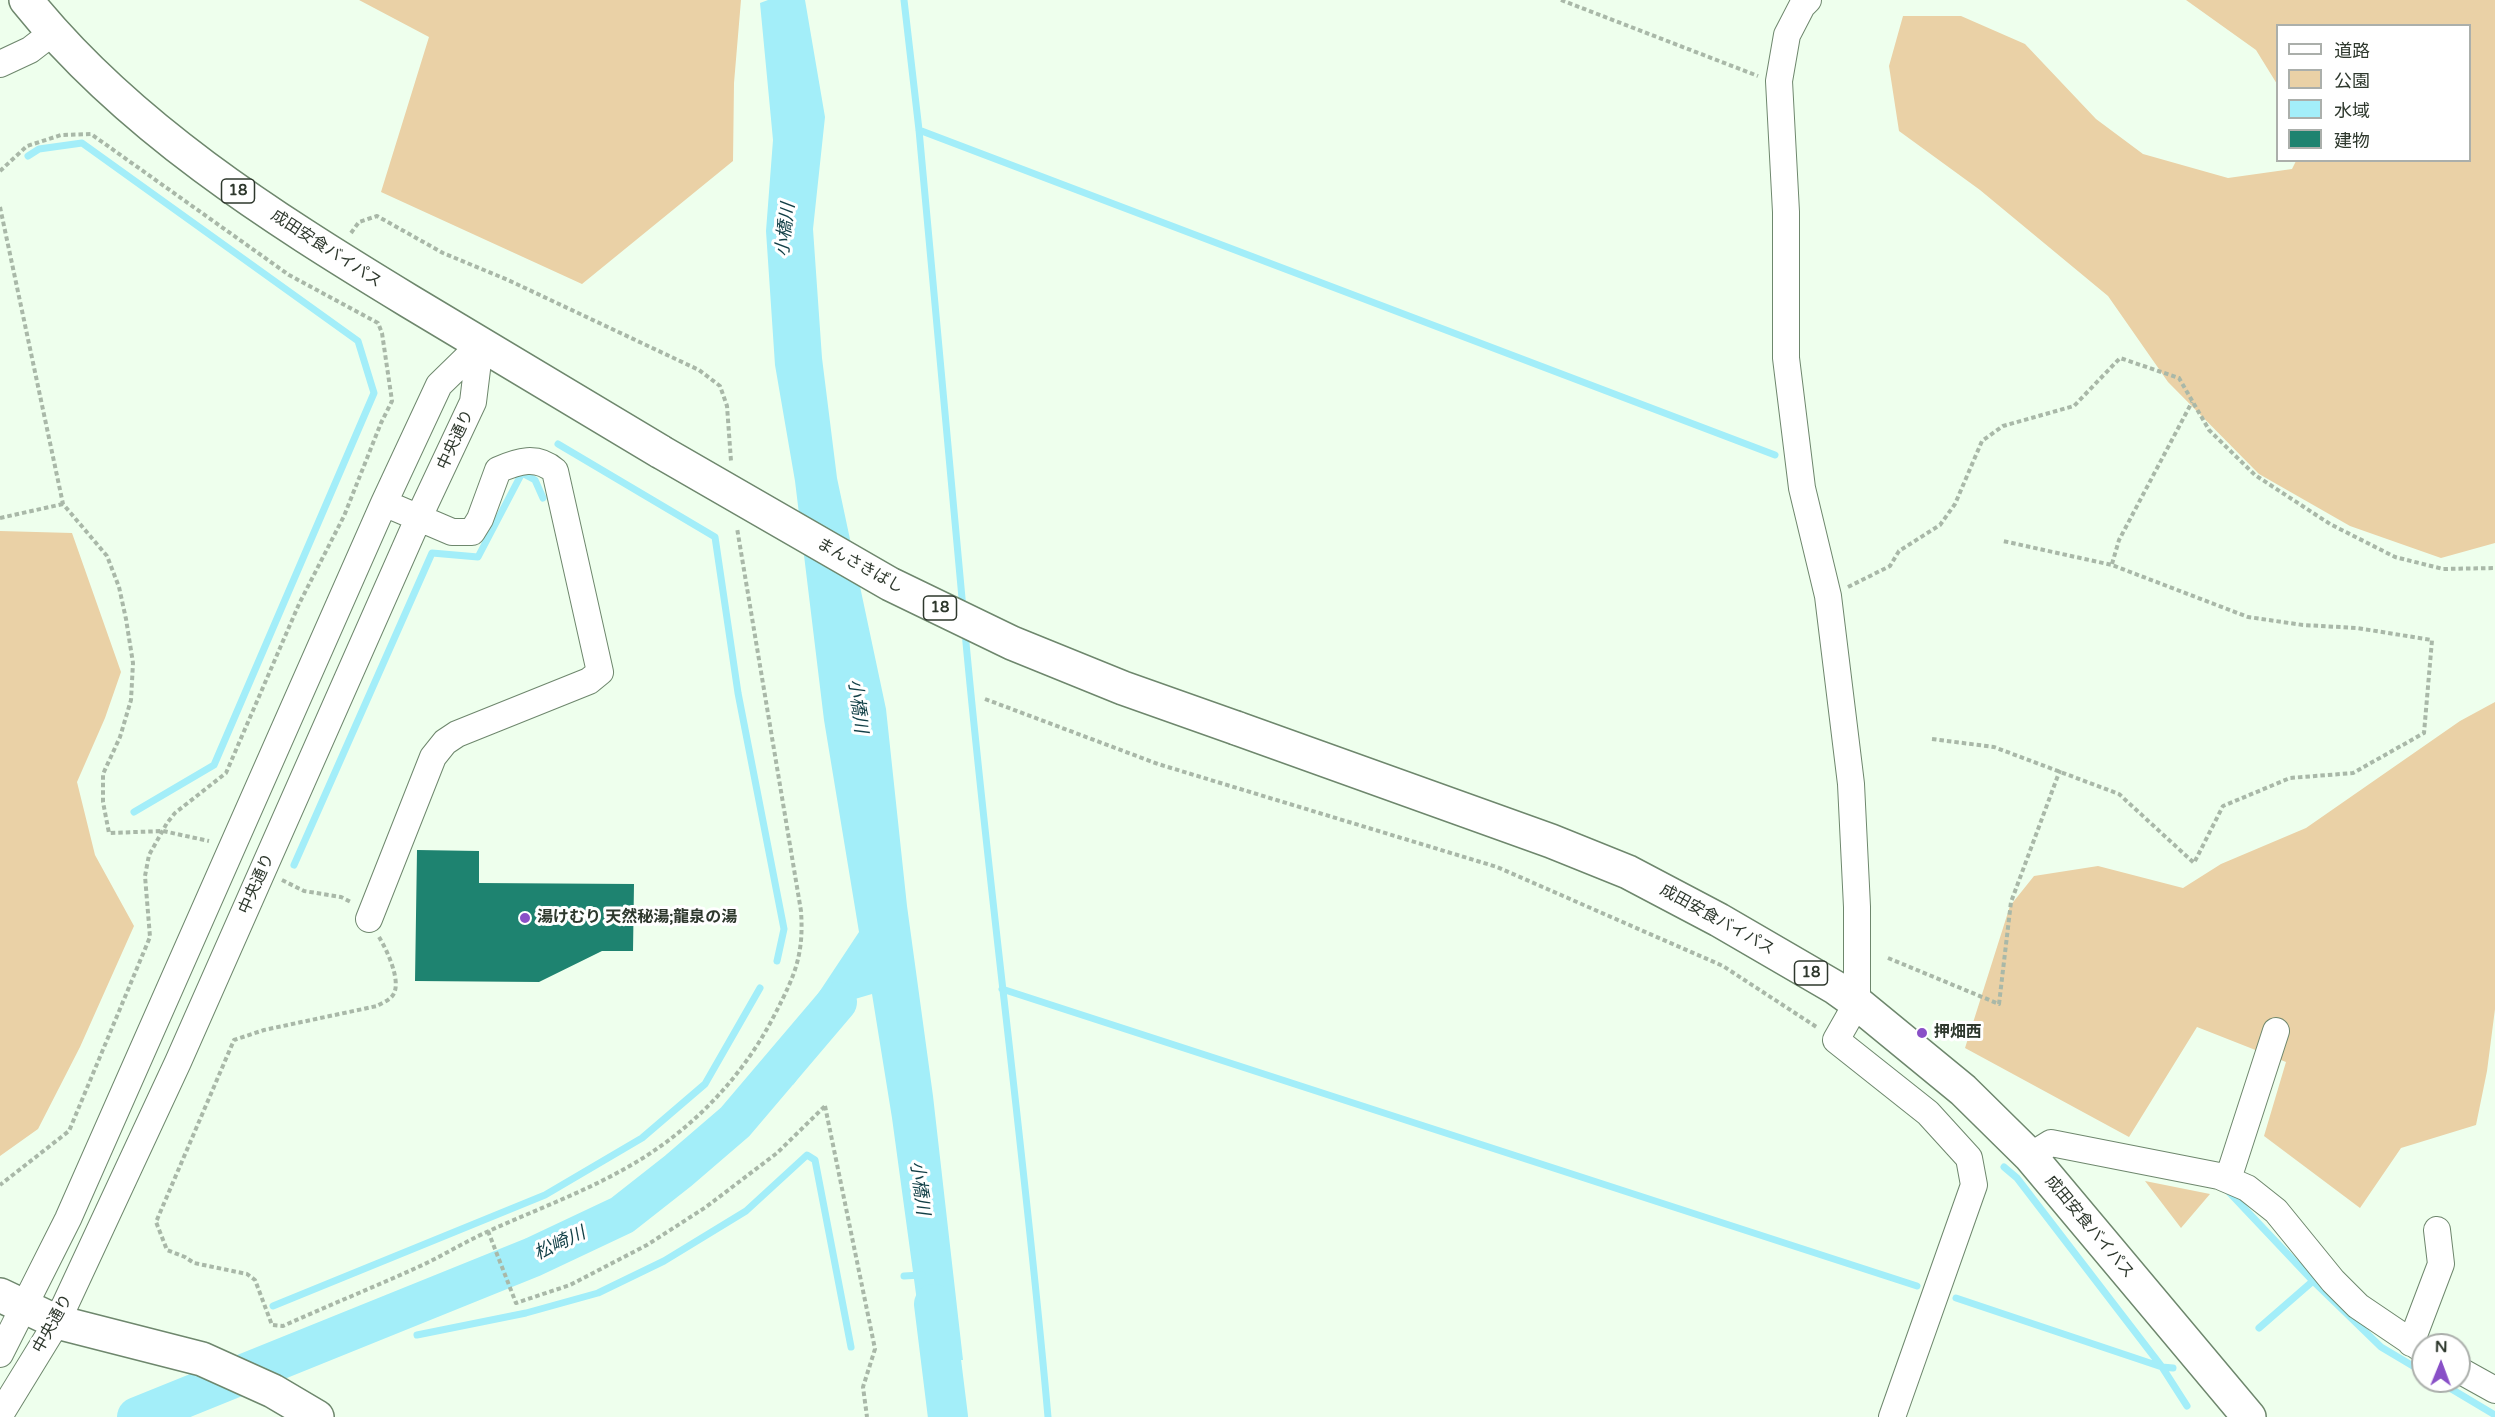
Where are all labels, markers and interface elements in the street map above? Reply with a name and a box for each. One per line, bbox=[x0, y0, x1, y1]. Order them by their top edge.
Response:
legend bbox=[2276, 24, 2471, 162]
text: 道路 bbox=[2334, 40, 2370, 62]
text: 公園 bbox=[2334, 70, 2370, 92]
text: 水域 bbox=[2334, 100, 2370, 122]
text: 建物 bbox=[2334, 130, 2370, 152]
road number: 18 bbox=[222, 179, 254, 203]
water label: 小橋川 bbox=[772, 202, 800, 258]
street label: 成田安食バイパス bbox=[267, 206, 385, 292]
street label: 中央通り bbox=[434, 407, 478, 473]
street label: まんさきばし bbox=[813, 534, 907, 598]
road number: 18 bbox=[924, 596, 956, 620]
water label: 小橋川 bbox=[843, 678, 871, 734]
street label: 中央通り bbox=[235, 851, 279, 917]
street label: 成田安食バイパス bbox=[1656, 881, 1778, 959]
place label: 湯けむり 天然秘湯;龍泉の湯 bbox=[537, 908, 737, 928]
marker: 湯けむり 天然秘湯;龍泉の湯 bbox=[518, 911, 532, 925]
road number: 18 bbox=[1794, 961, 1828, 985]
place label: 押畑西 bbox=[1934, 1023, 1982, 1043]
marker: 押畑西 bbox=[1915, 1026, 1929, 1040]
water label: 小橋川 bbox=[905, 1160, 933, 1216]
street label: 成田安食バイパス bbox=[2041, 1172, 2137, 1282]
water label: 松崎川 bbox=[531, 1223, 589, 1265]
street label: 中央通り bbox=[29, 1291, 77, 1357]
north arrow bbox=[2411, 1333, 2471, 1393]
text: N bbox=[2435, 1337, 2448, 1357]

